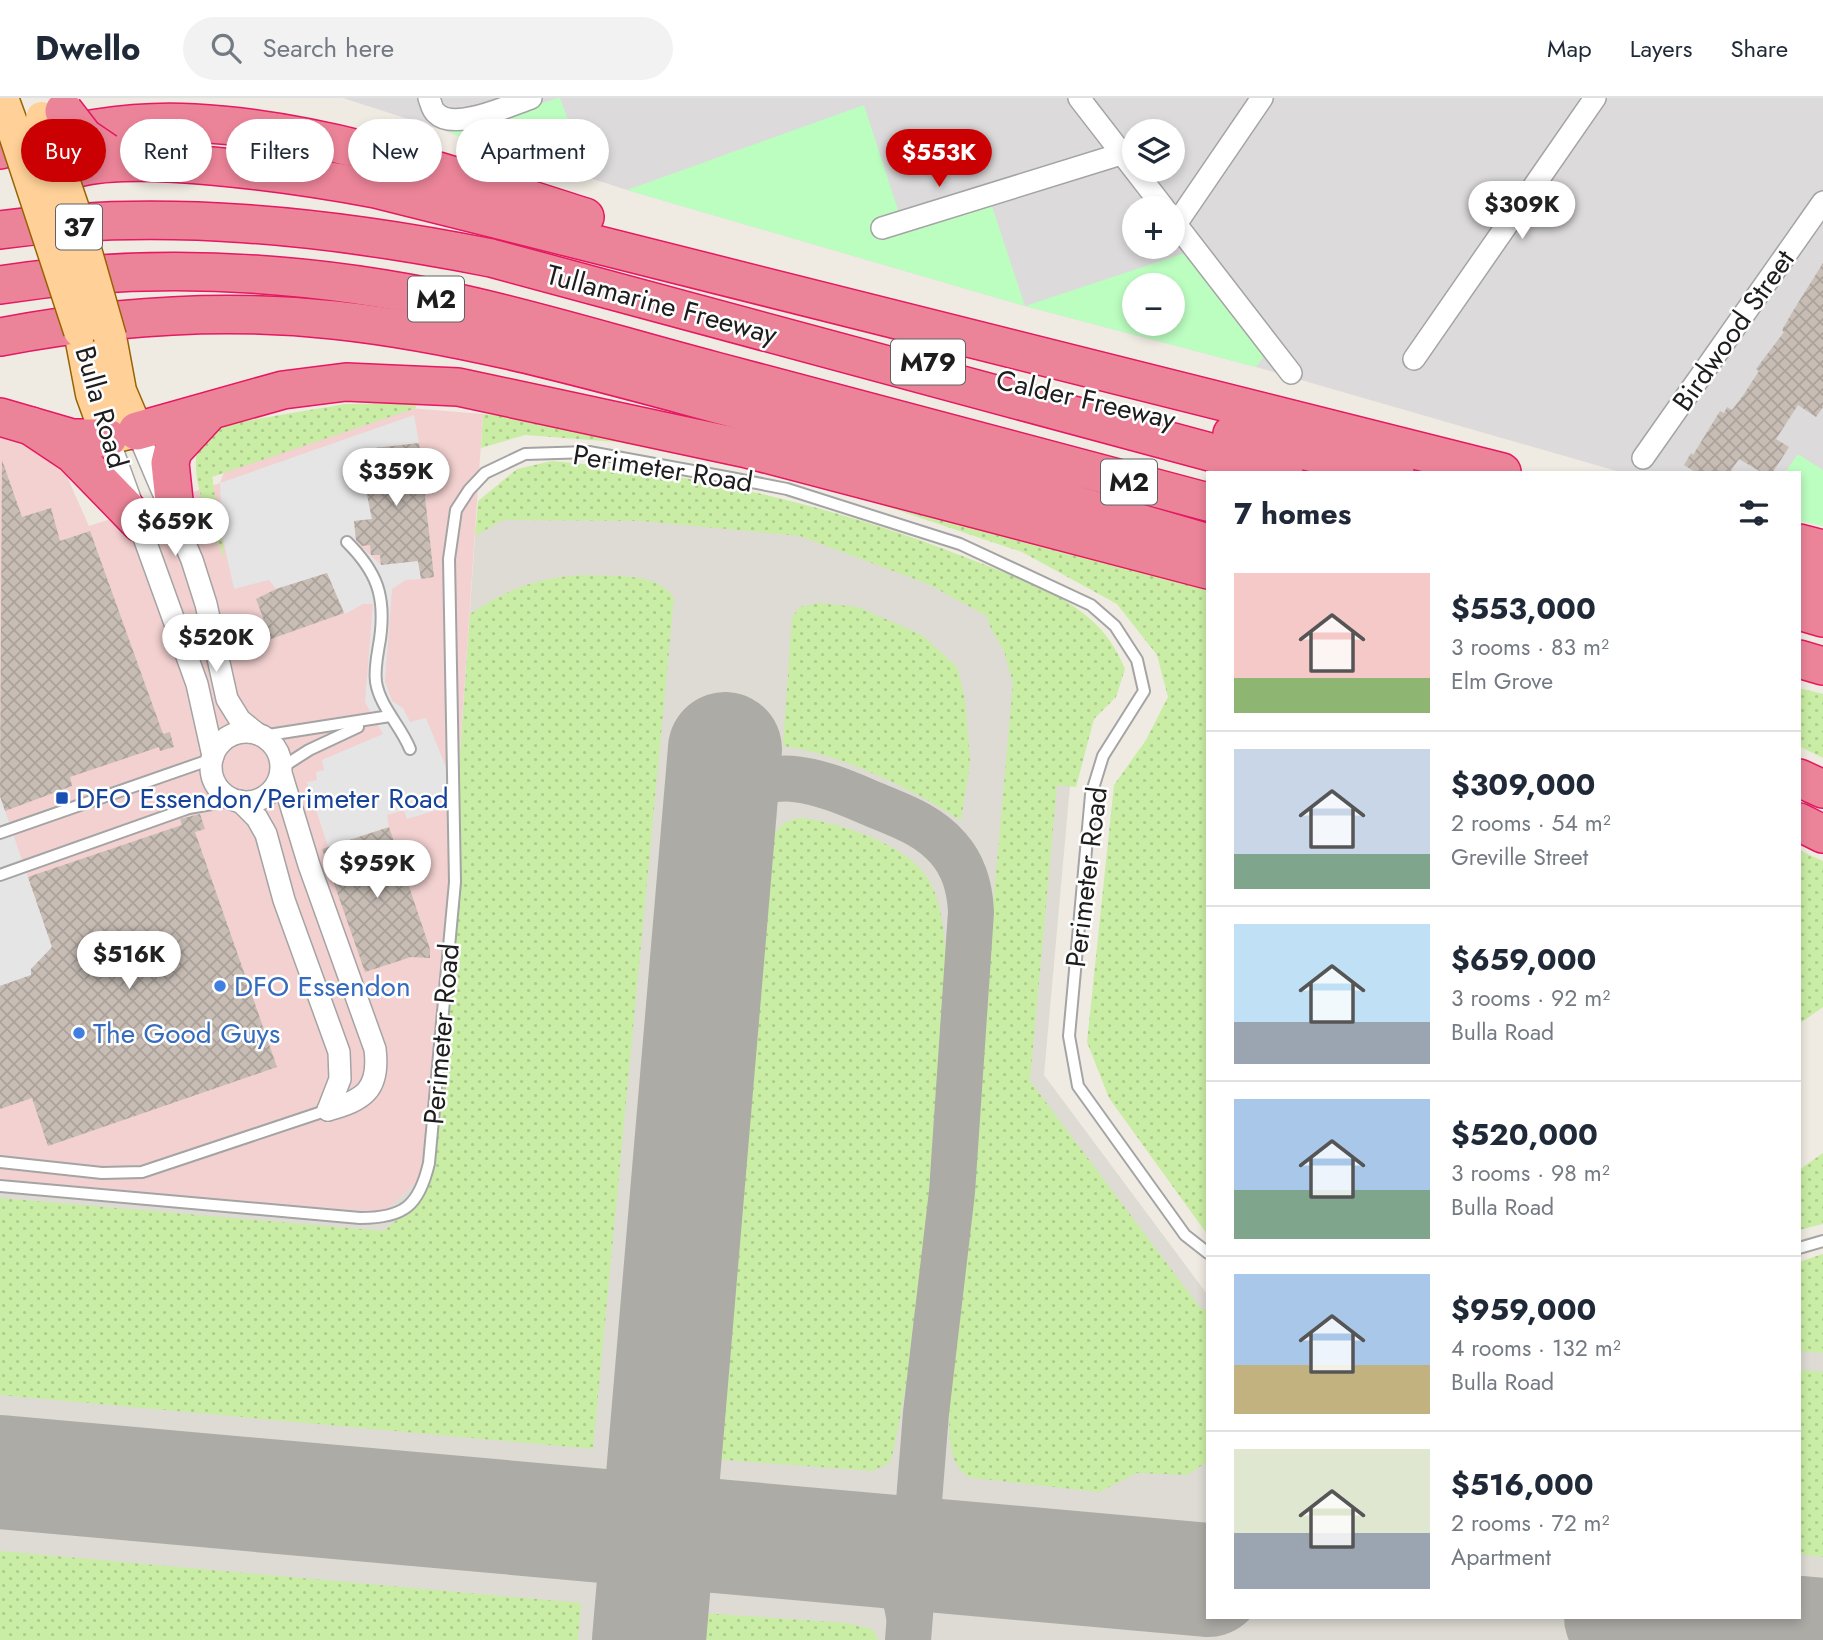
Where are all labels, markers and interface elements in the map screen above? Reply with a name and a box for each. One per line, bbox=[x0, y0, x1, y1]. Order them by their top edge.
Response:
search box bbox=[183, 17, 673, 80]
text: Dwello bbox=[35, 25, 141, 72]
icon: search bbox=[207, 29, 245, 67]
text: Search here bbox=[263, 29, 394, 67]
text: Map bbox=[1547, 31, 1592, 66]
text: Layers bbox=[1630, 31, 1692, 66]
text: Share bbox=[1730, 31, 1788, 66]
chip: Buy bbox=[21, 119, 106, 182]
chip: Rent bbox=[120, 119, 212, 182]
chip: Filters bbox=[226, 119, 334, 182]
chip: New bbox=[348, 119, 442, 182]
chip: Apartment bbox=[456, 119, 609, 182]
map controls bbox=[1122, 119, 1185, 336]
button: layers bbox=[1122, 119, 1185, 182]
pin: $553K bbox=[890, 130, 988, 189]
text: $553K bbox=[902, 135, 976, 169]
pin: $309K bbox=[1473, 181, 1571, 241]
text: $309K bbox=[1484, 187, 1560, 221]
button: + bbox=[1122, 196, 1185, 259]
road number: 37 bbox=[56, 204, 102, 250]
street label: Birdwood Street bbox=[1662, 241, 1805, 419]
street label: Tullamarine Freeway bbox=[542, 254, 782, 355]
button: − bbox=[1122, 273, 1185, 336]
road number: M2 bbox=[408, 276, 464, 322]
road number: M79 bbox=[891, 340, 965, 384]
street label: Bulla Road bbox=[65, 341, 139, 473]
street label: Calder Freeway bbox=[992, 359, 1180, 440]
street label: Perimeter Road bbox=[570, 434, 756, 503]
pin: $359K bbox=[347, 448, 445, 508]
text: $359K bbox=[359, 454, 433, 488]
road number: M2 bbox=[1101, 460, 1157, 504]
text: 7 homes bbox=[1234, 492, 1351, 535]
icon: filters bbox=[1735, 494, 1773, 532]
pin: $659K bbox=[126, 498, 224, 558]
text: $659K bbox=[137, 504, 213, 538]
text: $553,000 bbox=[1451, 587, 1596, 630]
icon: home bbox=[1290, 601, 1374, 685]
pin: $520K bbox=[167, 614, 265, 674]
text: $520K bbox=[178, 620, 254, 654]
text: 3 rooms · 83 m² bbox=[1451, 630, 1609, 664]
text: Elm Grove bbox=[1451, 664, 1553, 698]
text: $309,000 bbox=[1451, 763, 1595, 806]
icon: home bbox=[1290, 777, 1374, 861]
place label: DFO Essendon/Perimeter Road bbox=[76, 778, 449, 819]
street label: Perimeter Road bbox=[1055, 784, 1118, 970]
marker: DFO Essendon/Perimeter Road bbox=[54, 790, 70, 806]
text: 2 rooms · 54 m² bbox=[1451, 806, 1611, 840]
pin: $959K bbox=[328, 840, 426, 900]
text: Greville Street bbox=[1451, 840, 1588, 874]
text: $959K bbox=[339, 846, 415, 880]
pin: $516K bbox=[80, 932, 178, 991]
text: $516K bbox=[93, 937, 165, 971]
text: $659,000 bbox=[1451, 938, 1596, 981]
street label: Perimeter Road bbox=[413, 942, 470, 1126]
icon: home bbox=[1290, 952, 1374, 1036]
place label: DFO Essendon bbox=[234, 966, 411, 1007]
marker: DFO Essendon bbox=[212, 978, 228, 994]
text: 3 rooms · 92 m² bbox=[1451, 981, 1610, 1015]
place label: The Good Guys bbox=[93, 1013, 280, 1054]
text: Bulla Road bbox=[1451, 1015, 1554, 1049]
marker: The Good Guys bbox=[71, 1025, 87, 1041]
text: $520,000 bbox=[1451, 1113, 1598, 1156]
icon: home bbox=[1290, 1127, 1374, 1211]
text: 3 rooms · 98 m² bbox=[1451, 1156, 1610, 1190]
text: Bulla Road bbox=[1451, 1190, 1554, 1224]
text: $959,000 bbox=[1451, 1288, 1596, 1331]
icon: home bbox=[1290, 1302, 1374, 1386]
text: 4 rooms · 132 m² bbox=[1451, 1331, 1621, 1365]
text: Bulla Road bbox=[1451, 1365, 1554, 1399]
text: $516,000 bbox=[1451, 1463, 1594, 1506]
icon: home bbox=[1290, 1477, 1374, 1561]
text: 2 rooms · 72 m² bbox=[1451, 1506, 1610, 1540]
text: Apartment bbox=[1451, 1540, 1551, 1574]

